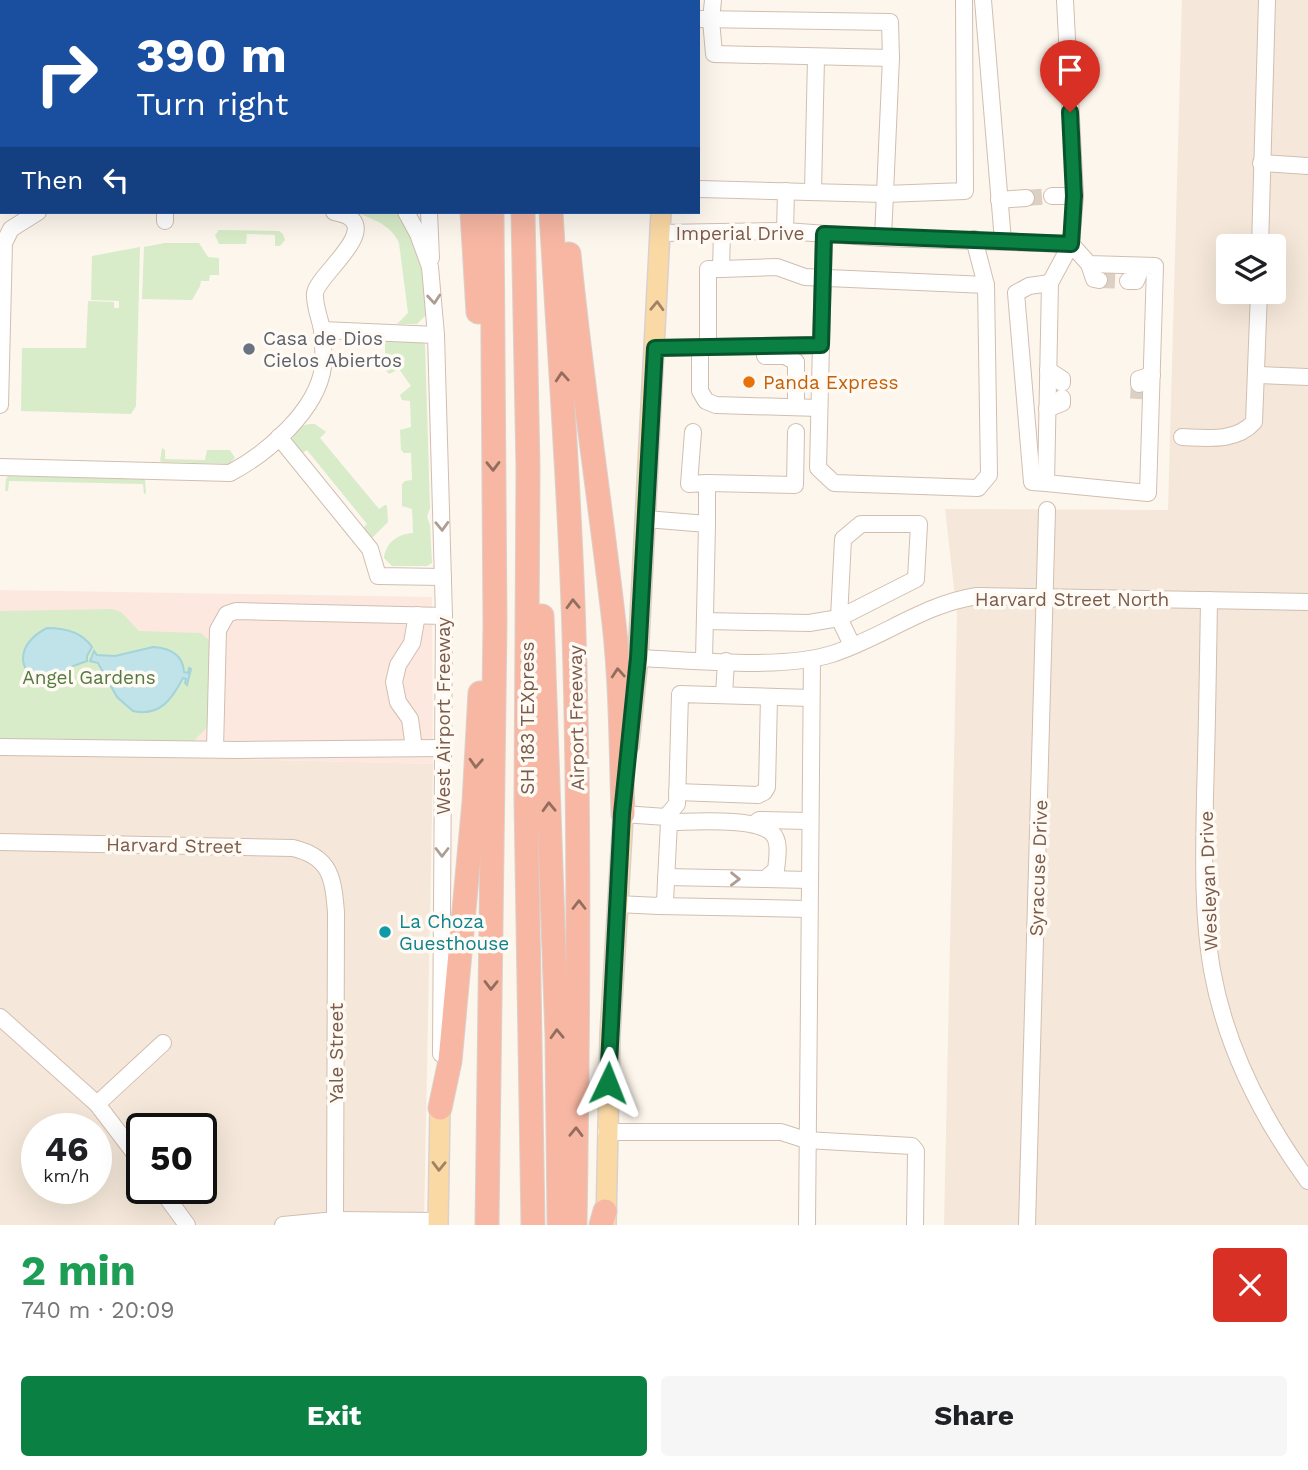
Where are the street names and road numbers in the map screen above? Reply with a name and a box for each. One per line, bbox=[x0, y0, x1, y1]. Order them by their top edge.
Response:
street label: Imperial Drive bbox=[676, 222, 804, 245]
street label: Harvard Street North bbox=[975, 588, 1169, 611]
street label: West Airport Freeway bbox=[432, 617, 455, 815]
street label: SH 183 TEXpress bbox=[516, 641, 539, 795]
street label: Airport Freeway bbox=[564, 645, 589, 791]
street label: Syracuse Drive bbox=[1025, 799, 1052, 937]
street label: Wesleyan Drive bbox=[1195, 810, 1222, 952]
street label: Harvard Street bbox=[106, 833, 242, 858]
street label: Yale Street bbox=[325, 1003, 348, 1103]

